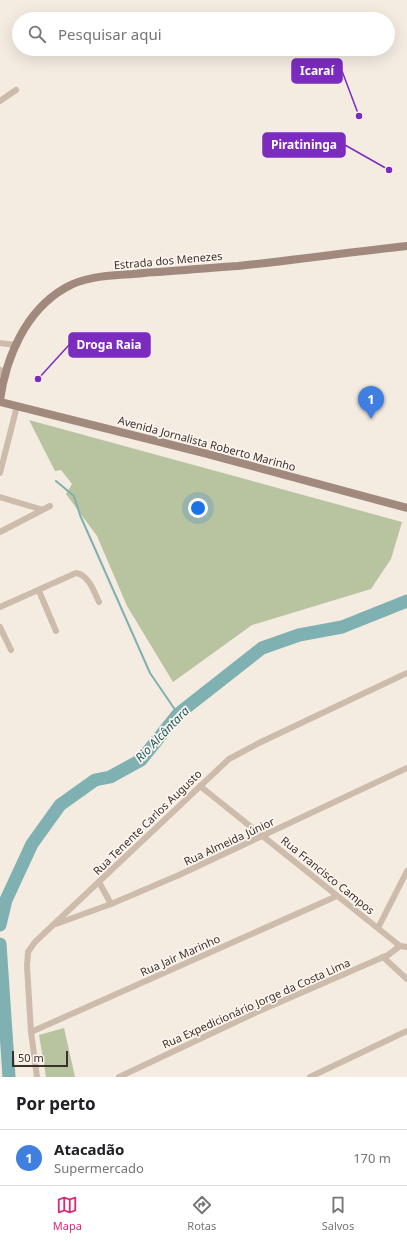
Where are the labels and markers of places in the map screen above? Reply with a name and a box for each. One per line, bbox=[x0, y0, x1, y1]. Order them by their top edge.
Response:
callout: Icaraí bbox=[292, 59, 342, 83]
callout: Piratininga bbox=[263, 133, 345, 157]
callout: Droga Raia bbox=[69, 333, 150, 357]
pin: 1 bbox=[358, 386, 384, 419]

